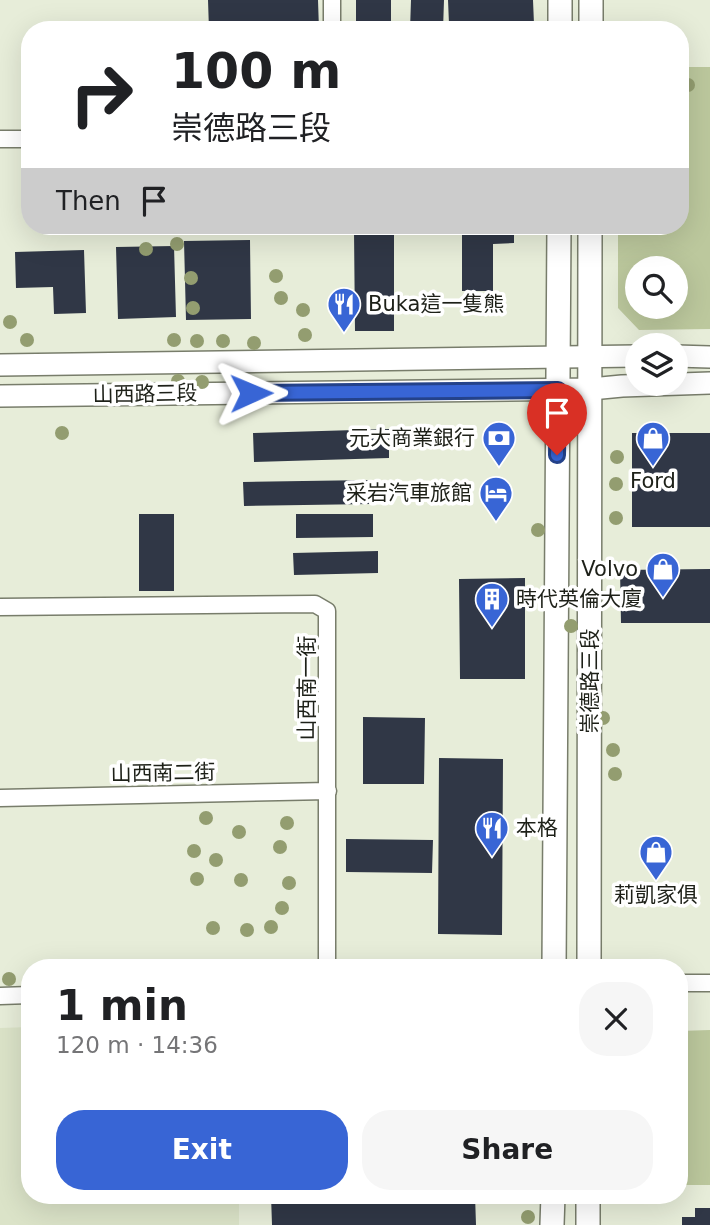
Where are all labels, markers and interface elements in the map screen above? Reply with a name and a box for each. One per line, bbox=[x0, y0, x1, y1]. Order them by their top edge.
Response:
text: 100 m bbox=[171, 43, 341, 100]
icon: right bbox=[56, 49, 147, 140]
text: 崇德路三段 bbox=[171, 109, 331, 147]
icon: arrive bbox=[135, 182, 173, 220]
text: Then bbox=[56, 186, 121, 216]
map controls bbox=[625, 256, 688, 396]
button: search bbox=[625, 256, 688, 319]
restaurant icon: Buka這一隻熊 bbox=[325, 285, 363, 334]
place label: Buka這一隻熊 bbox=[368, 292, 504, 316]
button: layers bbox=[625, 333, 688, 396]
position arrow bbox=[214, 356, 288, 430]
street label: 山西路三段 bbox=[92, 381, 198, 407]
pin bbox=[527, 383, 587, 455]
icon: arrive bbox=[538, 394, 576, 432]
bank icon: 元大商業銀行 bbox=[480, 419, 518, 468]
shop icon: Ford bbox=[634, 419, 672, 468]
place label: 元大商業銀行 bbox=[349, 426, 475, 450]
place label: Ford bbox=[630, 469, 676, 493]
hotel icon: 采岩汽車旅館 bbox=[477, 474, 515, 523]
place label: 采岩汽車旅館 bbox=[346, 481, 472, 505]
shop icon: Volvo bbox=[644, 550, 682, 599]
place label: Volvo bbox=[581, 557, 638, 581]
building icon: 時代英倫大廈 bbox=[473, 580, 511, 629]
place label: 時代英倫大廈 bbox=[516, 587, 642, 611]
street label: 崇德路三段 bbox=[578, 629, 602, 734]
street label: 山西南一街 bbox=[295, 636, 319, 741]
street label: 山西南二街 bbox=[110, 760, 216, 786]
restaurant icon: 本格 bbox=[473, 809, 511, 858]
place label: 本格 bbox=[516, 816, 558, 840]
shop icon: 莉凱家俱 bbox=[637, 833, 675, 882]
place label: 莉凱家俱 bbox=[614, 883, 698, 907]
text: 1 min bbox=[56, 981, 188, 1030]
button: close bbox=[579, 982, 653, 1056]
text: 120 m · 14:36 bbox=[56, 1032, 218, 1058]
button: Exit bbox=[56, 1110, 348, 1190]
button: Share bbox=[362, 1110, 653, 1190]

